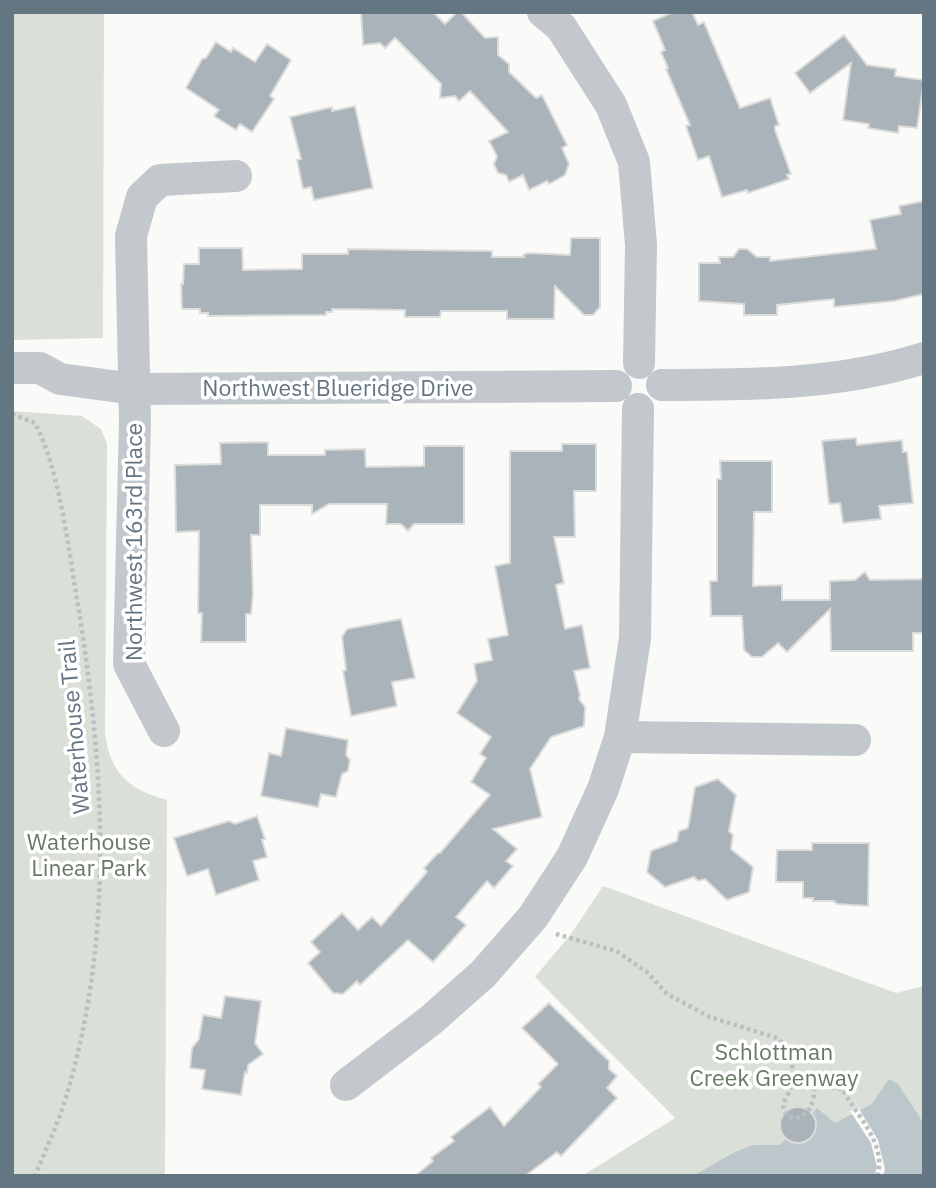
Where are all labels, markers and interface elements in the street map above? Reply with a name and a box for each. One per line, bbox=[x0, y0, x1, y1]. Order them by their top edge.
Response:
street label: Northwest Blueridge Drive bbox=[202, 372, 474, 402]
street label: Northwest 163rd Place bbox=[118, 423, 148, 661]
street label: Waterhouse Trail bbox=[50, 639, 96, 815]
park label: Waterhouse Linear Park bbox=[27, 826, 151, 882]
park label: Schlottman Creek Greenway bbox=[689, 1036, 859, 1092]

